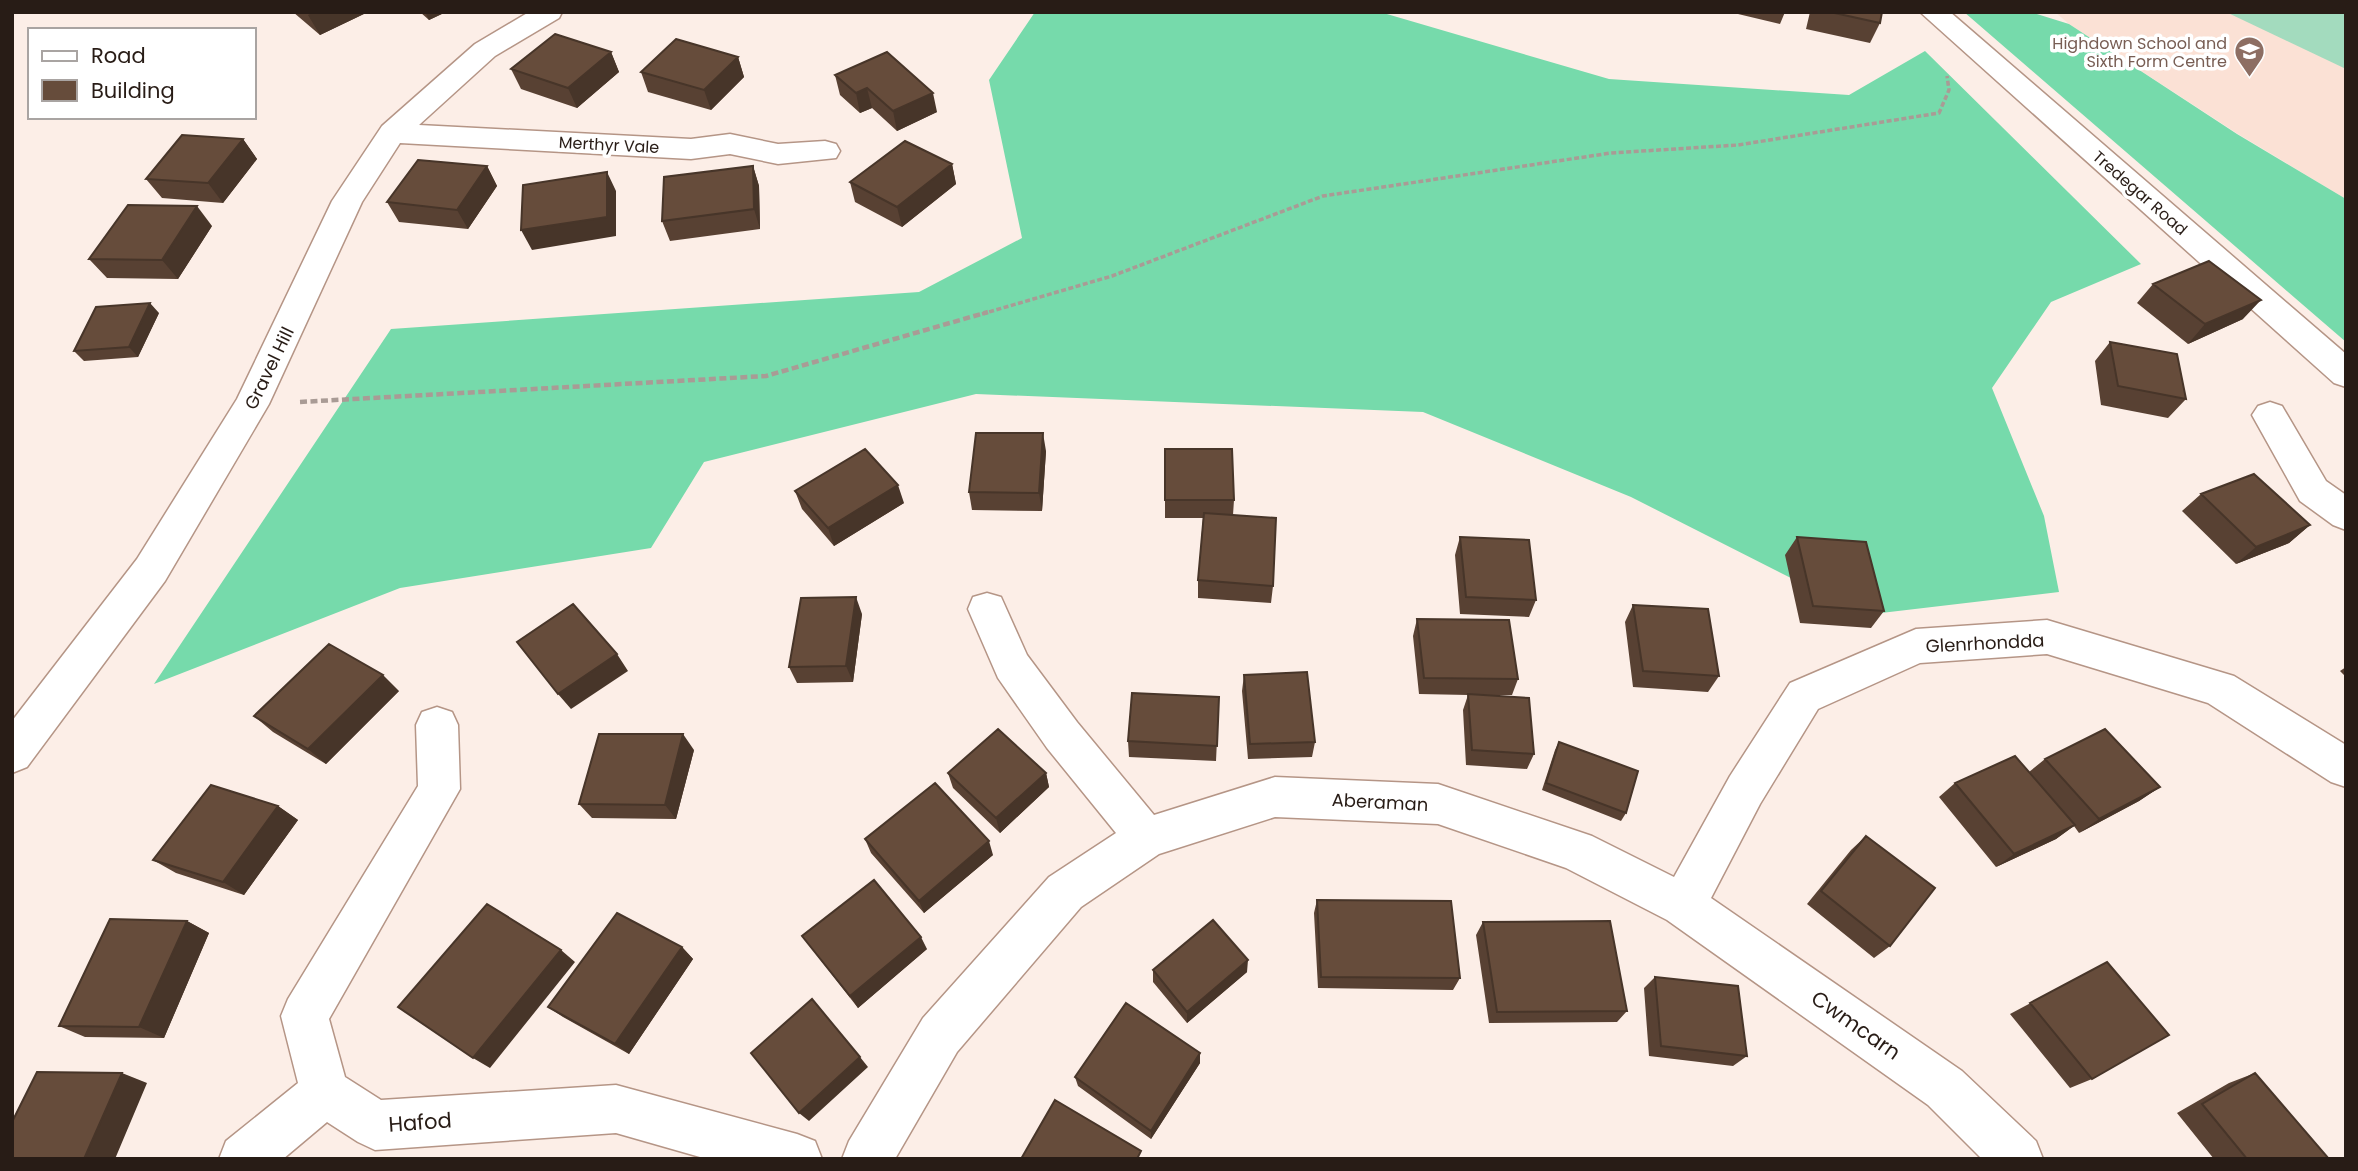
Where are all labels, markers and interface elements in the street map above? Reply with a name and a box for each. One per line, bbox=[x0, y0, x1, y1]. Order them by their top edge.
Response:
legend bbox=[28, 28, 256, 119]
place label: Highdown School and Sixth Form Centre bbox=[2052, 32, 2227, 73]
school or university icon: Highdown School and Sixth Form Centre bbox=[2233, 35, 2267, 79]
text: Road bbox=[91, 41, 146, 70]
text: Building bbox=[91, 76, 175, 105]
street label: Merthyr Vale bbox=[558, 131, 660, 159]
street label: Tredegar Road bbox=[2088, 145, 2192, 241]
street label: Gravel Hill bbox=[238, 322, 300, 414]
street label: Glenrhondda bbox=[1925, 627, 2045, 659]
street label: Aberaman bbox=[1331, 787, 1429, 817]
street label: Cwmcarn bbox=[1805, 984, 1907, 1066]
street label: Hafod bbox=[387, 1105, 453, 1139]

